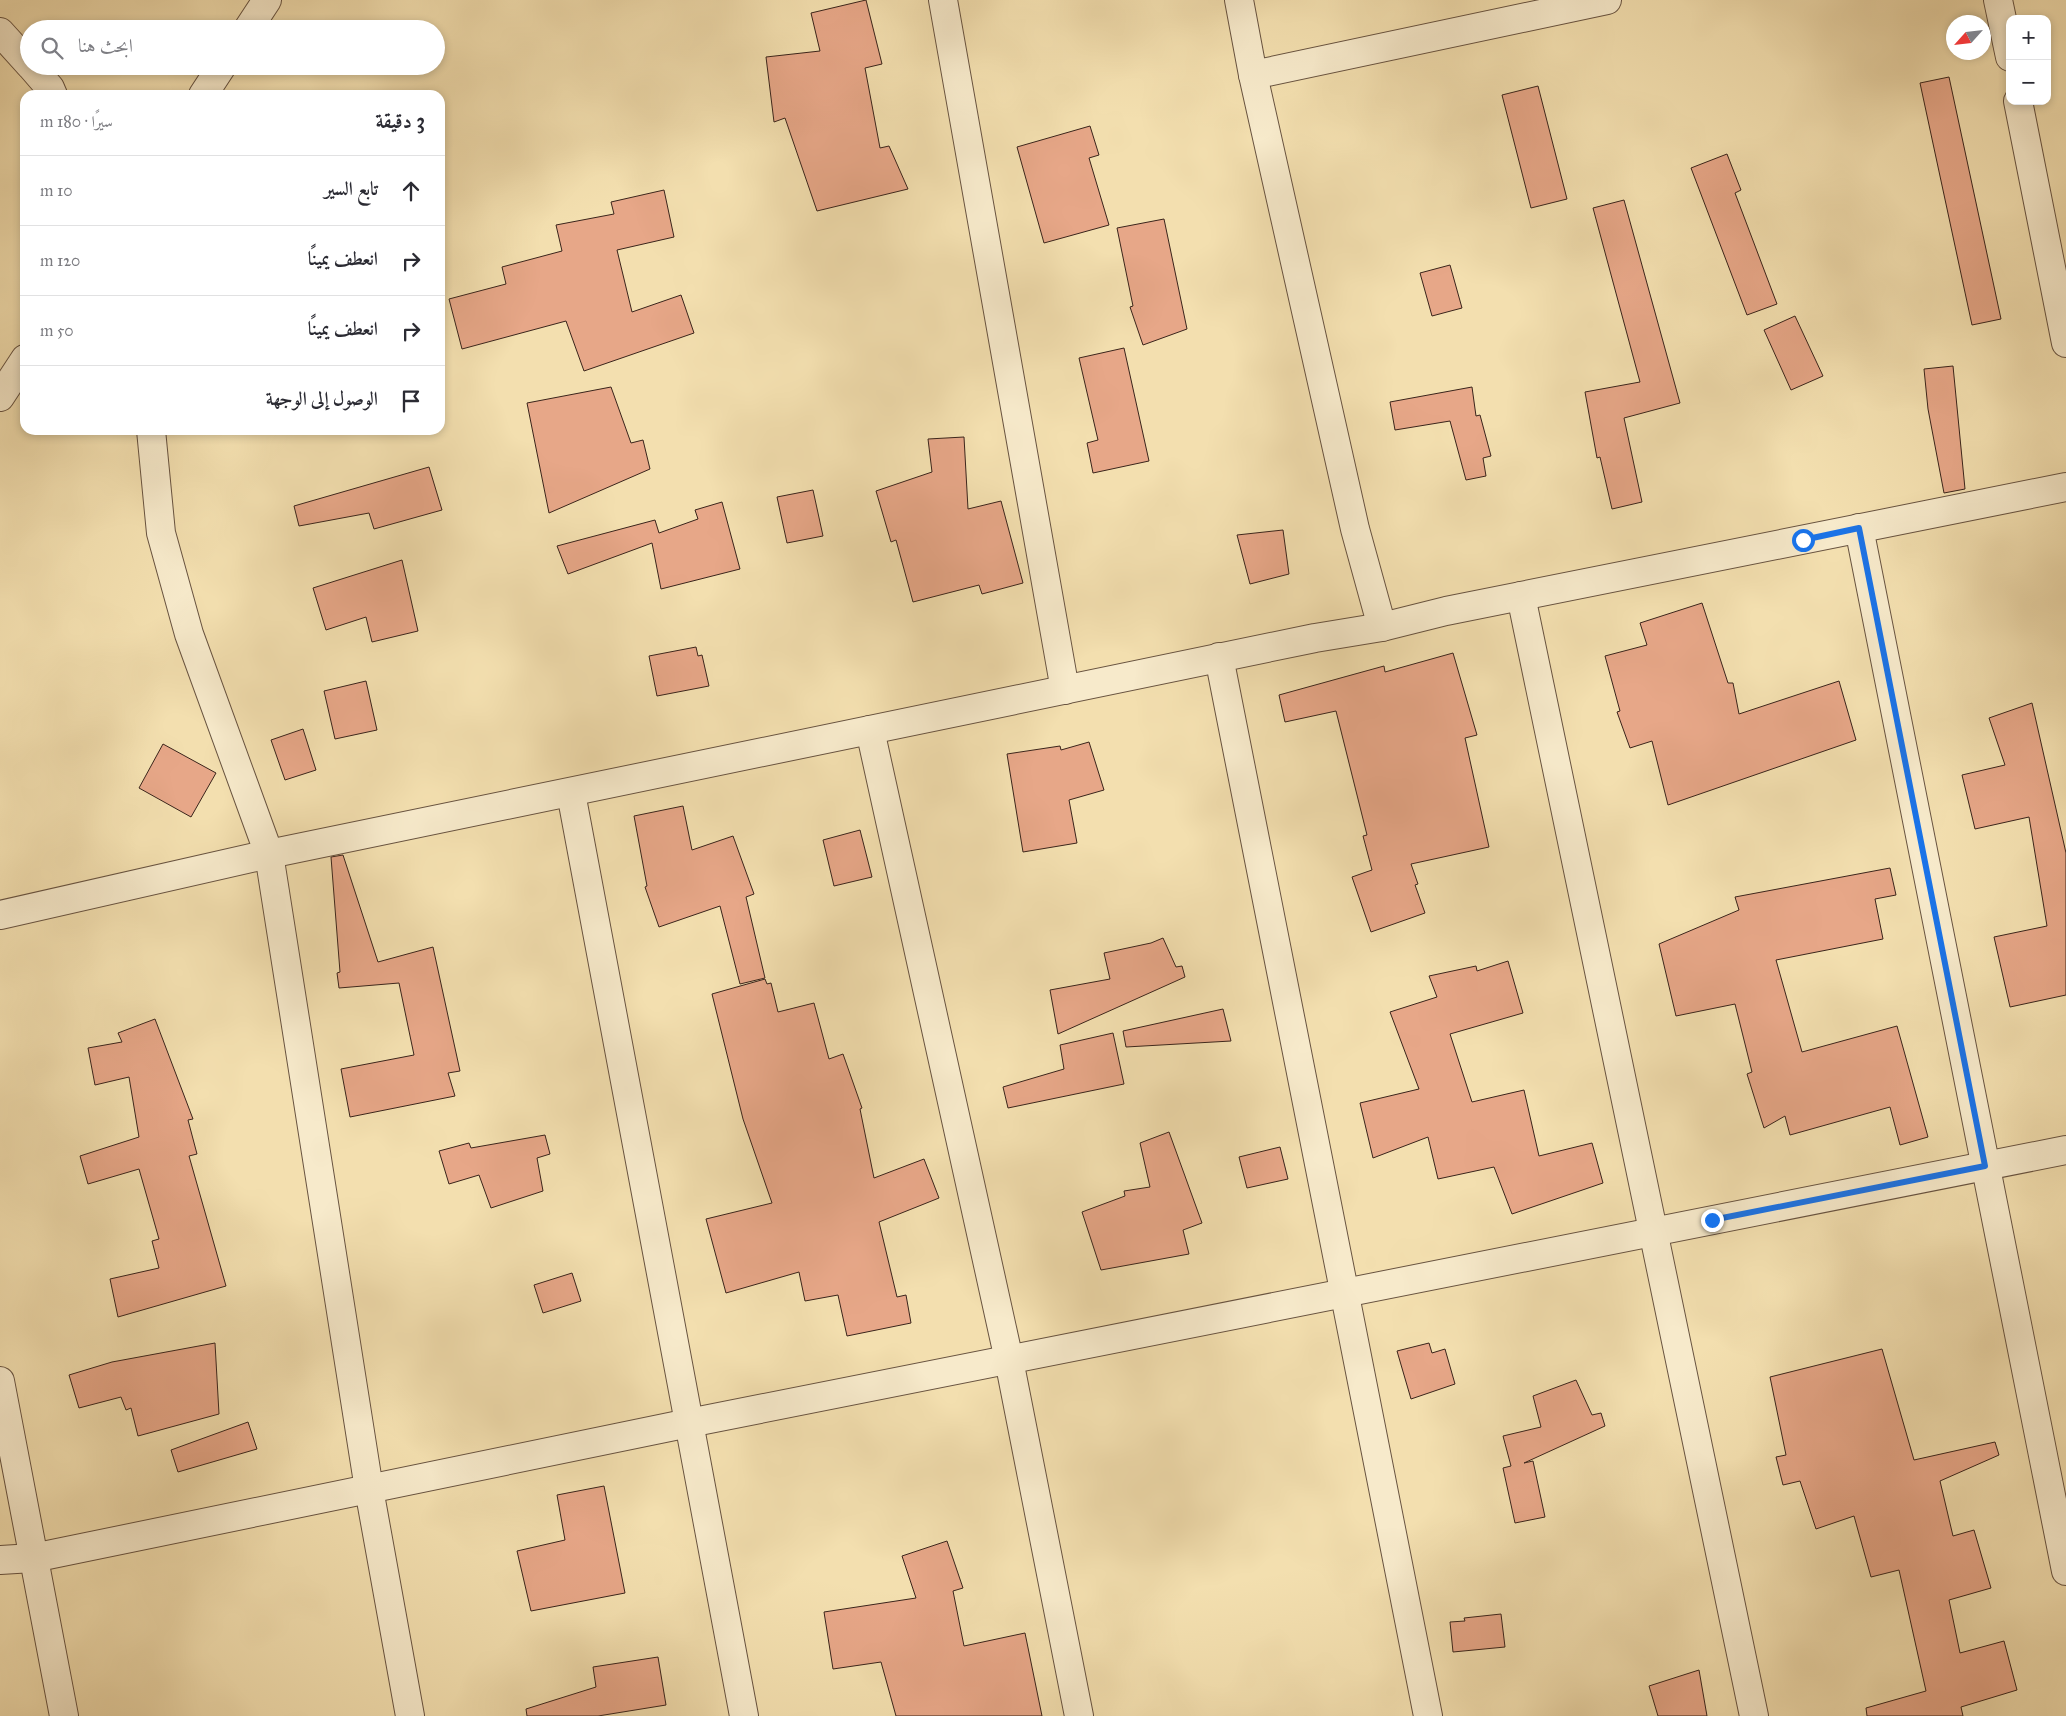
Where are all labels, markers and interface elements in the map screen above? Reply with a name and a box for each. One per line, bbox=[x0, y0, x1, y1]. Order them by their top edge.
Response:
north arrow bbox=[1946, 15, 1991, 60]
map controls bbox=[2006, 15, 2051, 105]
button: + bbox=[2006, 15, 2051, 60]
search box bbox=[20, 20, 445, 75]
icon: search bbox=[38, 34, 66, 62]
text: ابحث هنا bbox=[78, 34, 133, 57]
button: − bbox=[2006, 60, 2051, 105]
text: 3 دقيقة bbox=[375, 108, 425, 134]
text: سيرًا · 180 m bbox=[40, 112, 113, 131]
text: تابع السير bbox=[324, 177, 378, 200]
icon: ahead bbox=[397, 177, 425, 205]
text: 10 m bbox=[40, 181, 72, 200]
text: انعطف يمينًا bbox=[308, 247, 378, 270]
icon: right bbox=[397, 247, 425, 275]
text: 120 m bbox=[40, 251, 80, 270]
text: انعطف يمينًا bbox=[308, 317, 378, 340]
icon: right bbox=[397, 317, 425, 345]
text: 50 m bbox=[40, 321, 74, 340]
text: الوصول إلى الوجهة bbox=[266, 387, 378, 410]
icon: arrive bbox=[397, 387, 425, 415]
route start bbox=[1792, 529, 1815, 552]
route end bbox=[1701, 1209, 1724, 1232]

